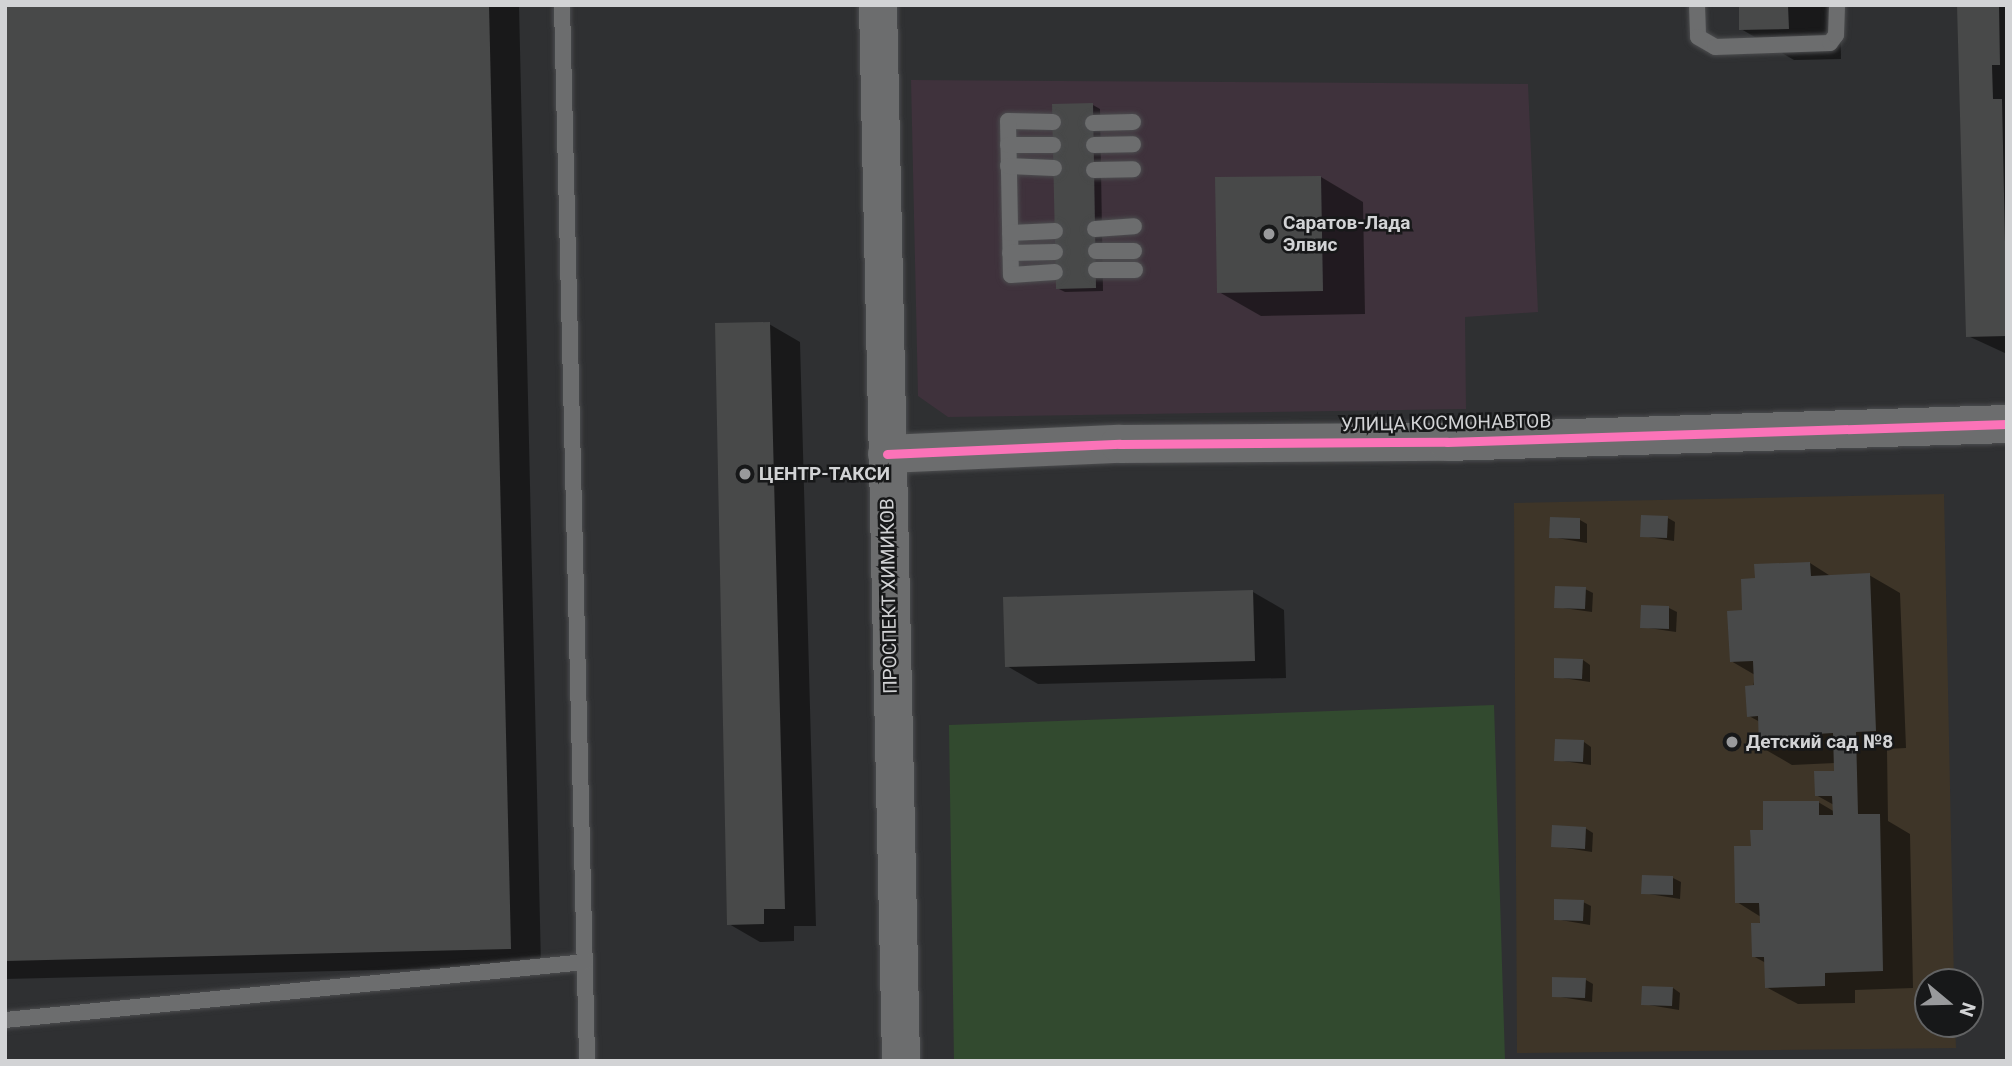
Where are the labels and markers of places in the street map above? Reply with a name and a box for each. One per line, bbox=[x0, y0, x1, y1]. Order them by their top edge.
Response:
place label: Саратов-Лада Элвис bbox=[1283, 212, 1410, 256]
marker: Саратов-Лада Элвис bbox=[1261, 226, 1277, 242]
place label: ЦЕНТР-ТАКСИ bbox=[759, 463, 890, 485]
marker: ЦЕНТР-ТАКСИ bbox=[737, 466, 753, 482]
place label: Детский сад №8 bbox=[1746, 731, 1893, 753]
marker: Детский сад №8 bbox=[1724, 734, 1740, 750]

